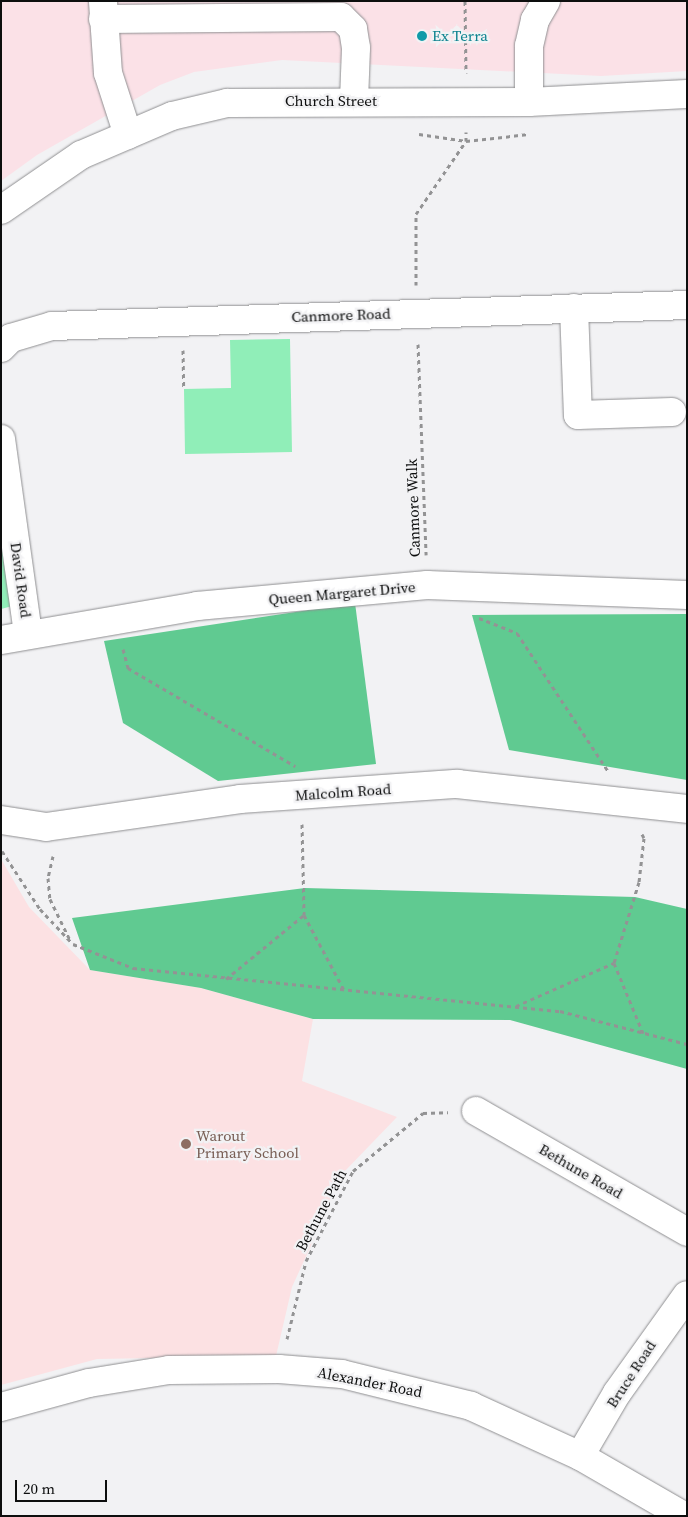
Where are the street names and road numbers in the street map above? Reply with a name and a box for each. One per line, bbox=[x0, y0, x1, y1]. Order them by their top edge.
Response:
street label: Church Street bbox=[285, 92, 377, 110]
street label: Canmore Road bbox=[291, 304, 391, 326]
street label: Canmore Walk bbox=[402, 458, 424, 558]
street label: David Road bbox=[7, 541, 35, 619]
street label: Queen Margaret Drive bbox=[268, 578, 416, 608]
street label: Malcolm Road bbox=[294, 780, 392, 804]
street label: Bethune Road bbox=[536, 1140, 626, 1202]
street label: Bethune Path bbox=[292, 1166, 350, 1254]
street label: Bruce Road bbox=[603, 1337, 659, 1411]
street label: Alexander Road bbox=[316, 1363, 424, 1401]

